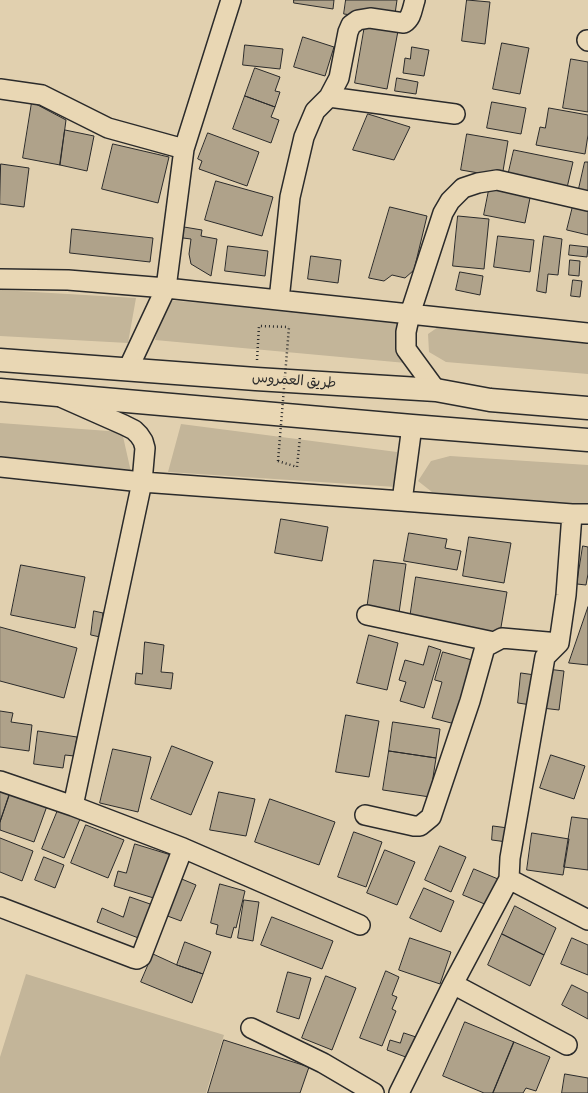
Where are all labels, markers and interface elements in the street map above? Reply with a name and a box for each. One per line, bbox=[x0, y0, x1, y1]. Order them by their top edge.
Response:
street label: طريق العمروس bbox=[251, 370, 337, 392]

